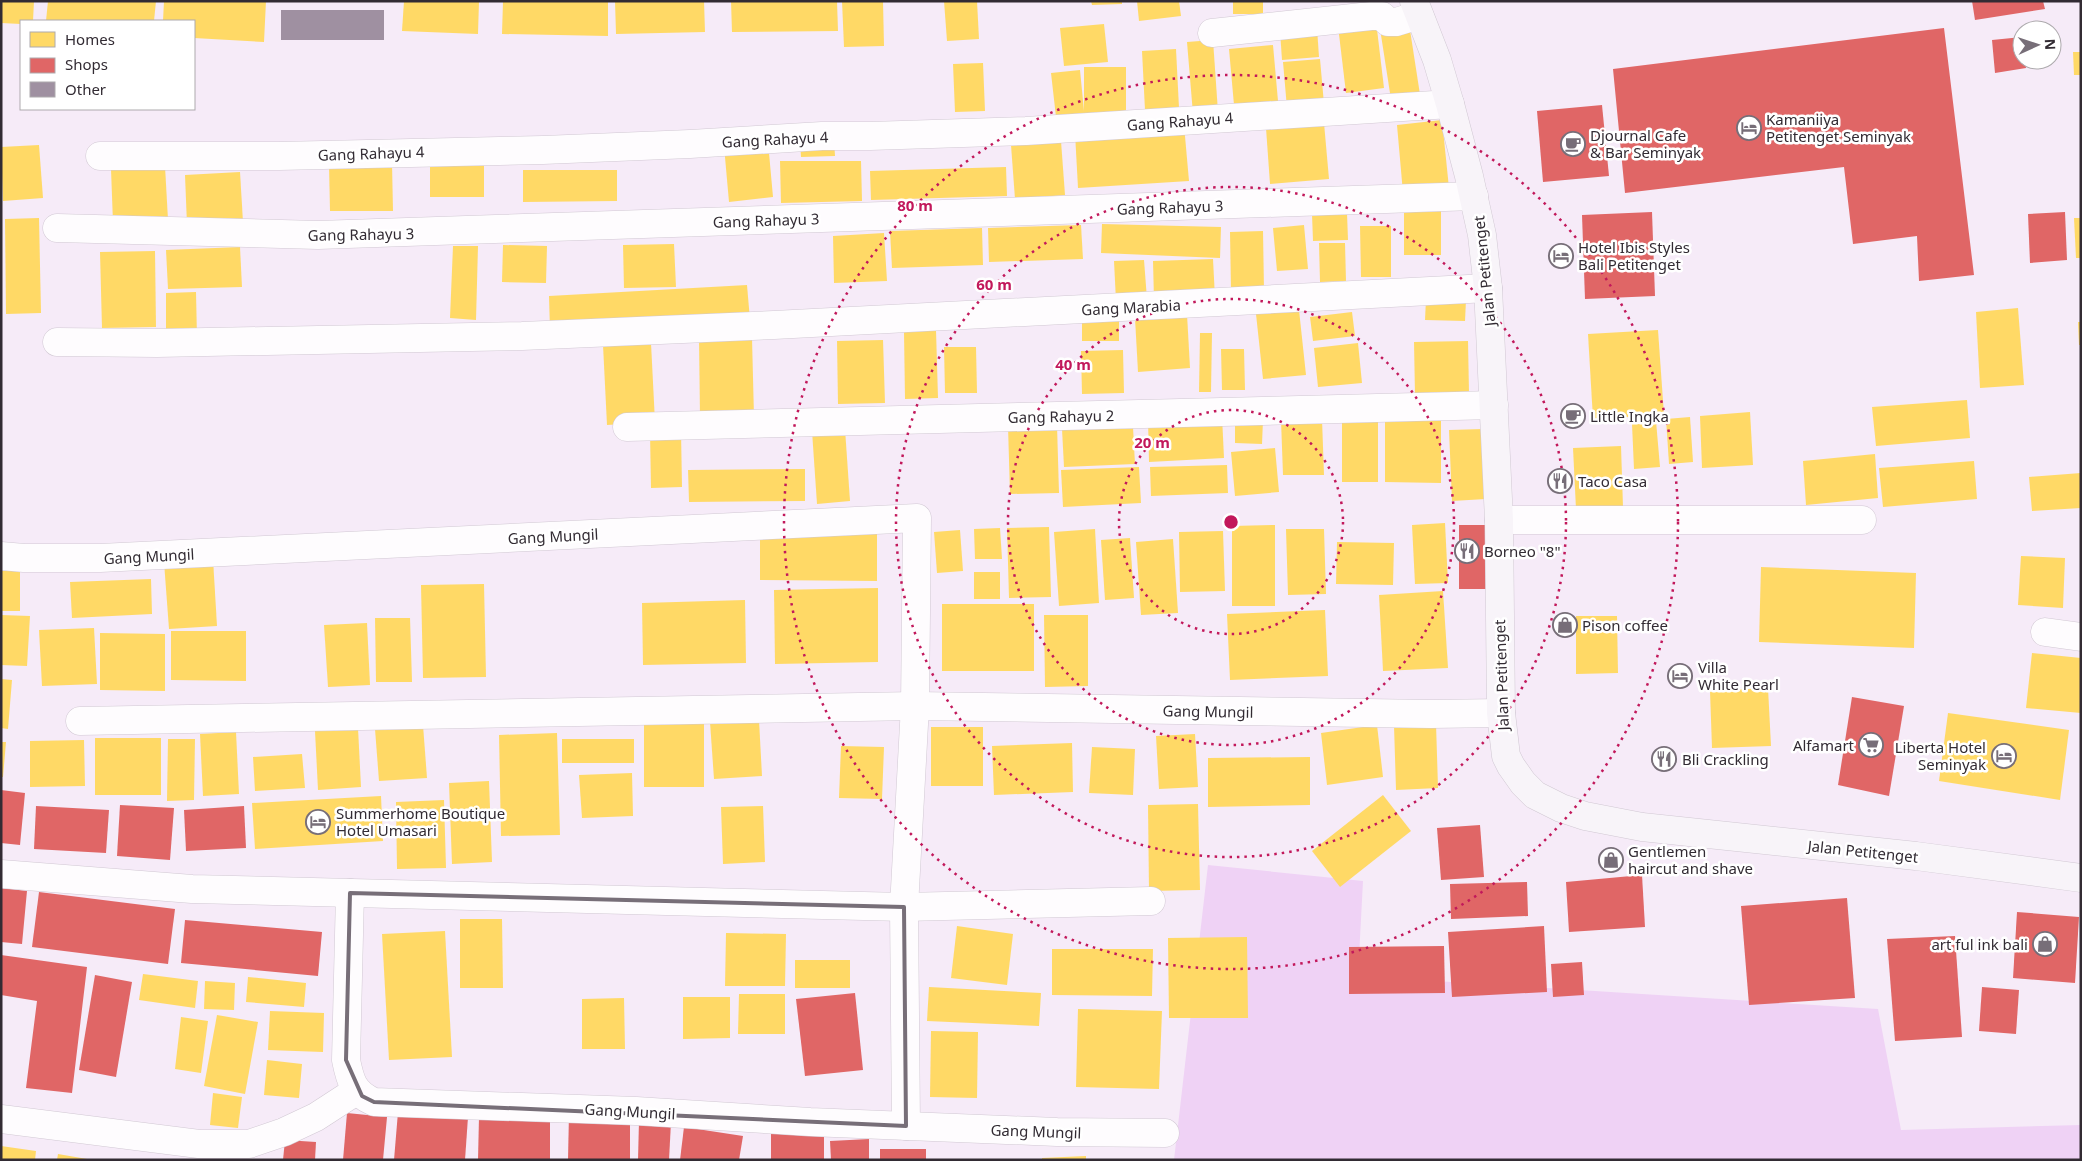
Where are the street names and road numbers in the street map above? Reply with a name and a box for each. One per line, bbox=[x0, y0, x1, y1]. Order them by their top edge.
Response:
street label: Gang Rahayu 4 bbox=[1126, 107, 1234, 135]
street label: Gang Rahayu 4 bbox=[721, 126, 829, 152]
street label: Gang Rahayu 4 bbox=[317, 141, 425, 165]
street label: Gang Rahayu 3 bbox=[1116, 195, 1224, 219]
street label: Gang Rahayu 3 bbox=[712, 208, 820, 232]
street label: Jalan Petitenget bbox=[1468, 214, 1500, 329]
street label: Gang Rahayu 3 bbox=[308, 223, 414, 245]
street label: Gang Marabia bbox=[1081, 294, 1181, 320]
street label: Gang Rahayu 2 bbox=[1008, 405, 1114, 427]
street label: Gang Mungil bbox=[507, 524, 599, 548]
street label: Gang Mungil bbox=[103, 544, 195, 568]
street label: Jalan Petitenget bbox=[1489, 619, 1513, 733]
street label: Gang Mungil bbox=[1162, 700, 1254, 722]
street label: Jalan Petitenget bbox=[1805, 835, 1920, 867]
street label: Gang Mungil bbox=[584, 1099, 676, 1123]
street label: Gang Mungil bbox=[990, 1119, 1082, 1143]

